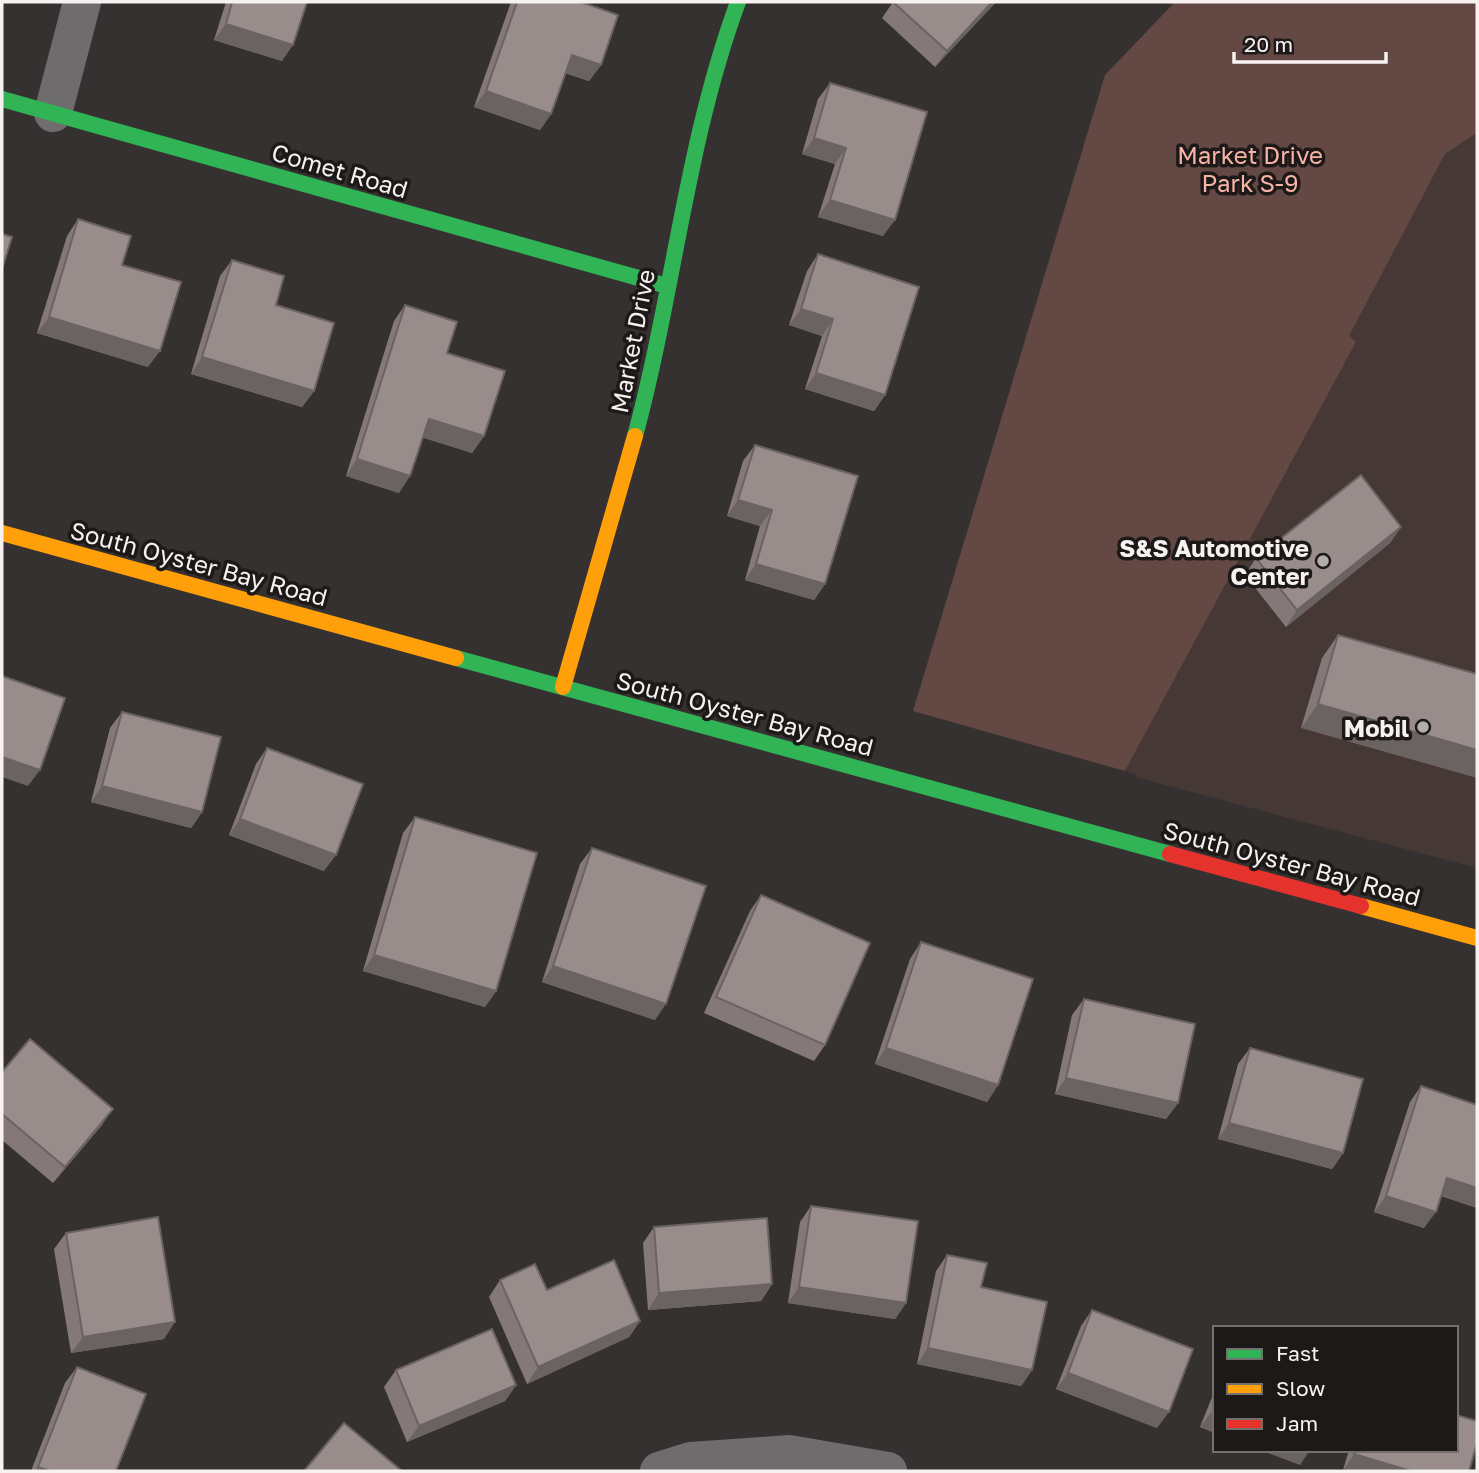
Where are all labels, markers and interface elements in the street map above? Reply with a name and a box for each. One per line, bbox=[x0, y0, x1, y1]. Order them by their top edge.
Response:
scale bar bbox=[1234, 21, 1386, 65]
text: 20 m bbox=[1244, 31, 1293, 57]
street label: Comet Road bbox=[269, 137, 411, 203]
park label: Market Drive Park S-9 bbox=[1177, 140, 1323, 197]
street label: Market Drive bbox=[604, 267, 660, 415]
street label: South Oyster Bay Road bbox=[67, 515, 331, 611]
place label: S&S Automotive Center bbox=[1119, 533, 1309, 590]
marker: S&S Automotive Center bbox=[1315, 553, 1331, 569]
street label: South Oyster Bay Road bbox=[613, 665, 877, 761]
place label: Mobil bbox=[1344, 713, 1409, 742]
marker: Mobil bbox=[1415, 719, 1431, 735]
street label: South Oyster Bay Road bbox=[1160, 815, 1424, 911]
legend bbox=[1213, 1326, 1458, 1452]
text: Fast bbox=[1276, 1340, 1319, 1366]
text: Slow bbox=[1276, 1375, 1325, 1401]
text: Jam bbox=[1276, 1410, 1318, 1436]

